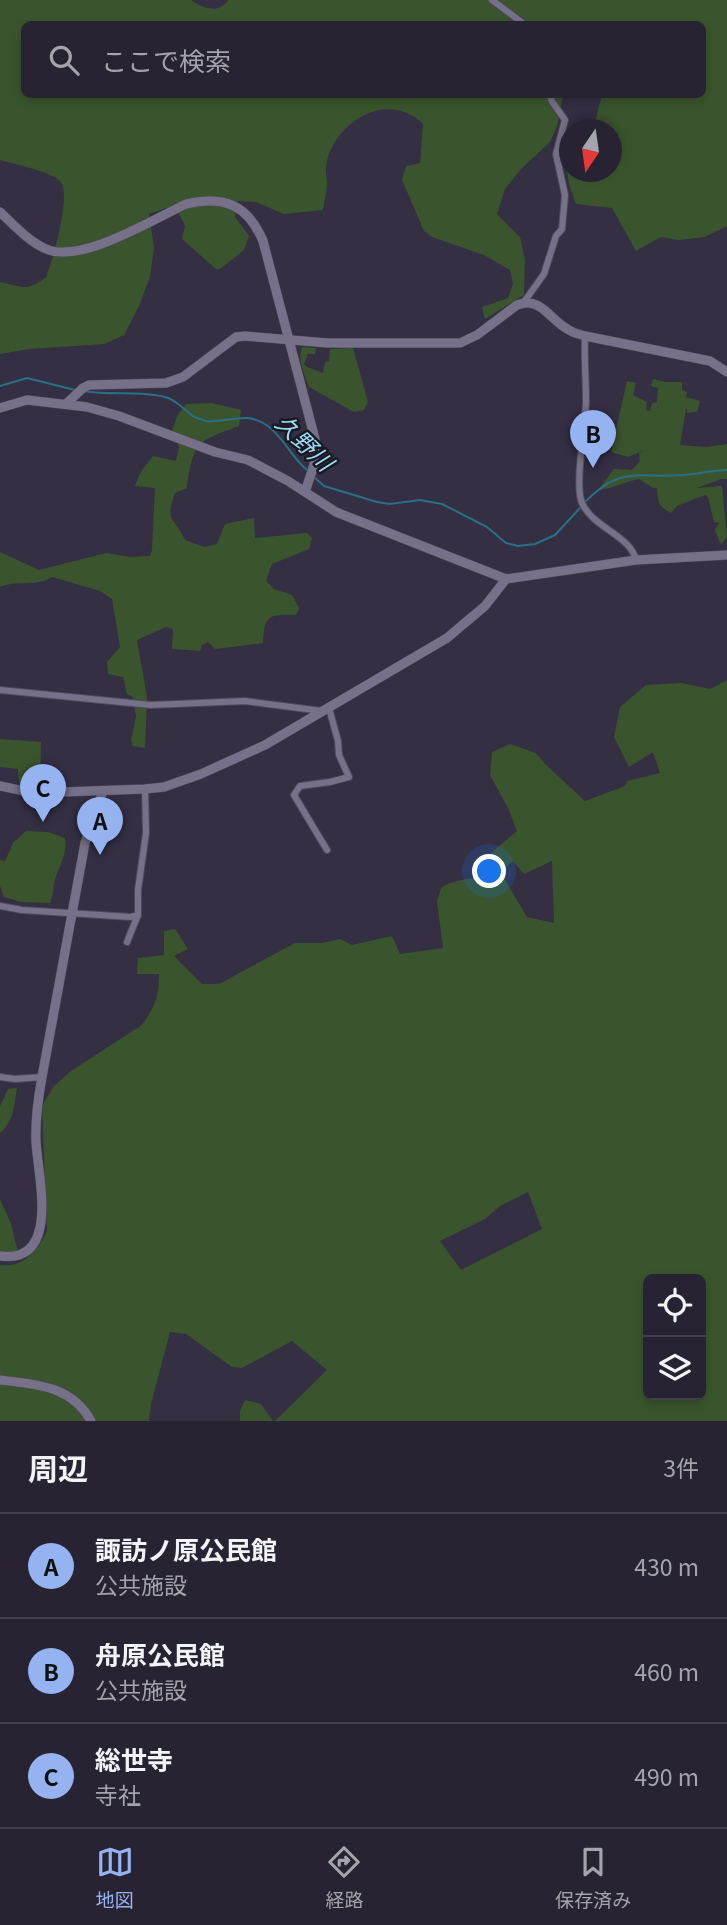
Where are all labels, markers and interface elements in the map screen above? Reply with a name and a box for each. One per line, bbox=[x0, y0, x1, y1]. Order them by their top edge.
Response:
search box bbox=[21, 21, 706, 98]
icon: search bbox=[45, 41, 83, 79]
text: ここで検索 bbox=[101, 41, 231, 78]
north arrow bbox=[559, 119, 622, 182]
water label: 久野川 bbox=[269, 405, 344, 480]
pin: B bbox=[570, 410, 616, 468]
pin: C bbox=[20, 764, 66, 822]
pin: A bbox=[77, 797, 123, 855]
your location bbox=[472, 854, 506, 888]
map controls bbox=[643, 1274, 706, 1400]
button: locate bbox=[643, 1274, 706, 1337]
button: layers bbox=[643, 1337, 706, 1400]
text: 周辺 bbox=[28, 1445, 88, 1489]
text: 3件 bbox=[663, 1450, 699, 1484]
text: 諏訪ノ原公民館 bbox=[95, 1530, 277, 1567]
text: A bbox=[44, 1549, 58, 1583]
text: 430 m bbox=[634, 1549, 699, 1583]
text: 公共施設 bbox=[95, 1567, 187, 1601]
text: 舟原公民館 bbox=[95, 1635, 225, 1672]
text: B bbox=[43, 1654, 59, 1688]
text: 460 m bbox=[634, 1654, 699, 1688]
text: 公共施設 bbox=[95, 1672, 187, 1706]
text: 総世寺 bbox=[95, 1740, 173, 1777]
text: C bbox=[43, 1759, 59, 1793]
text: 490 m bbox=[634, 1759, 699, 1793]
text: 寺社 bbox=[95, 1777, 141, 1811]
tab: 地図 bbox=[96, 1843, 134, 1912]
tab: 経路 bbox=[325, 1843, 363, 1912]
tab: 保存済み bbox=[555, 1843, 631, 1912]

